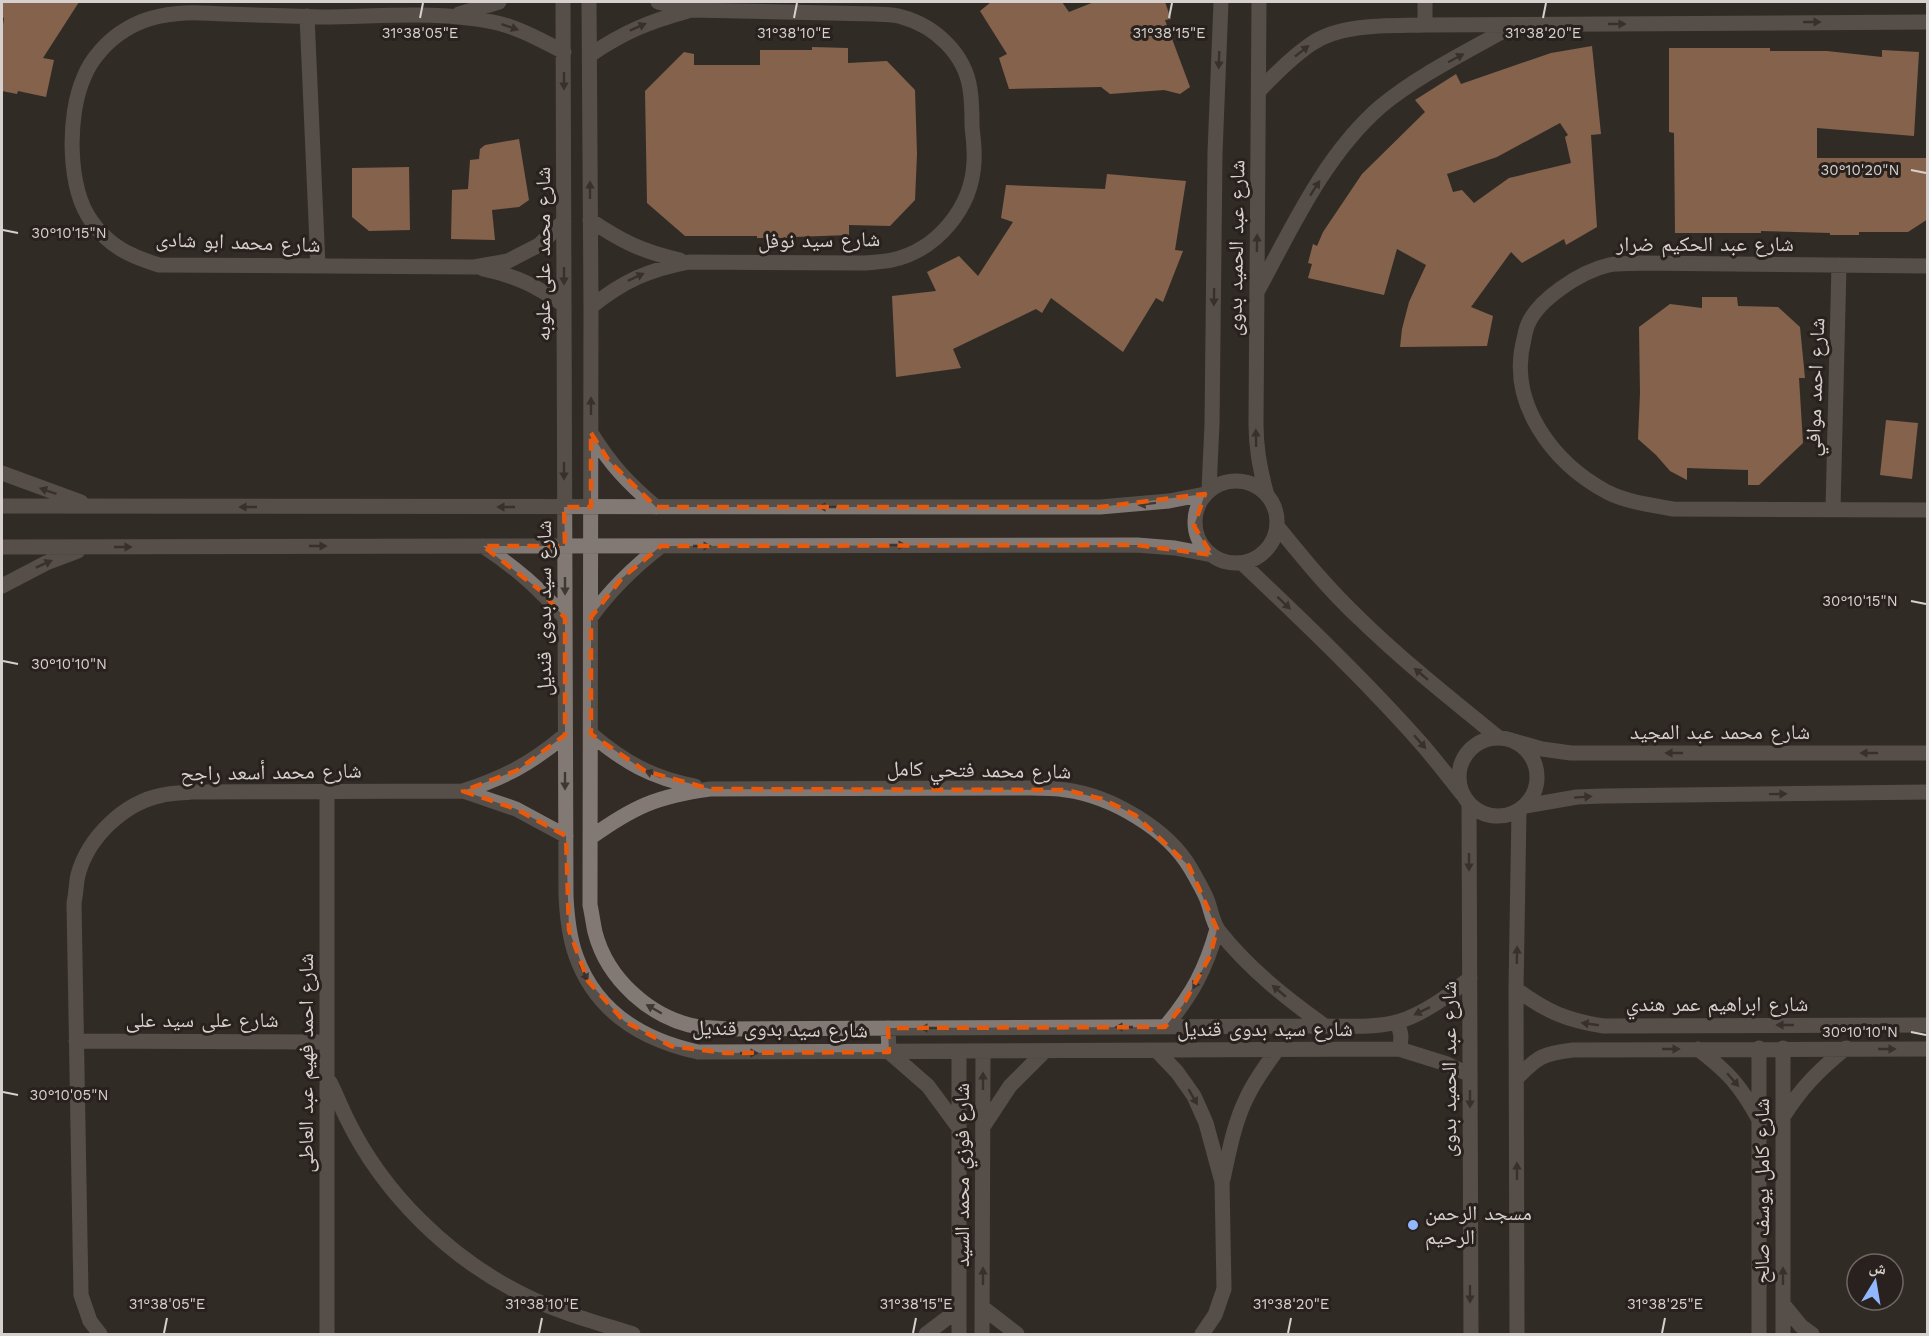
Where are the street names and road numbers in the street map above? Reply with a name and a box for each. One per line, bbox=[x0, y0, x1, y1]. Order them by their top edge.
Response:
street label: شارع عبد الحميد بدوى bbox=[1221, 160, 1251, 336]
street label: شارع محمد على علوبه bbox=[530, 167, 556, 341]
street label: شارع محمد ابو شادى bbox=[155, 226, 321, 258]
street label: شارع سيد نوفل bbox=[758, 226, 880, 254]
street label: شارع عبد الحكيم ضرار bbox=[1615, 231, 1794, 258]
street label: شارع احمد موافي bbox=[1800, 317, 1834, 457]
street label: شارع سيد بدوى قنديل bbox=[531, 520, 557, 696]
street label: شارع محمد عبد المجيد bbox=[1630, 719, 1810, 745]
street label: شارع محمد فتحي كامل bbox=[887, 755, 1071, 788]
street label: شارع محمد أسعد راجح bbox=[180, 757, 362, 787]
street label: شارع احمد فهيم عبد العاطى bbox=[293, 953, 320, 1173]
street label: شارع عبد الحميد بدوى bbox=[1436, 981, 1462, 1157]
street label: شارع ابراهيم عمر هندي bbox=[1626, 991, 1808, 1020]
street label: شارع على سيد على bbox=[125, 1007, 279, 1033]
street label: شارع سيد بدوى قنديل bbox=[692, 1014, 868, 1044]
street label: شارع سيد بدوى قنديل bbox=[1177, 1016, 1353, 1042]
street label: شارع فوزي محمد السيد bbox=[949, 1083, 978, 1267]
street label: شارع كامل يوسف صالح bbox=[1749, 1098, 1775, 1284]

